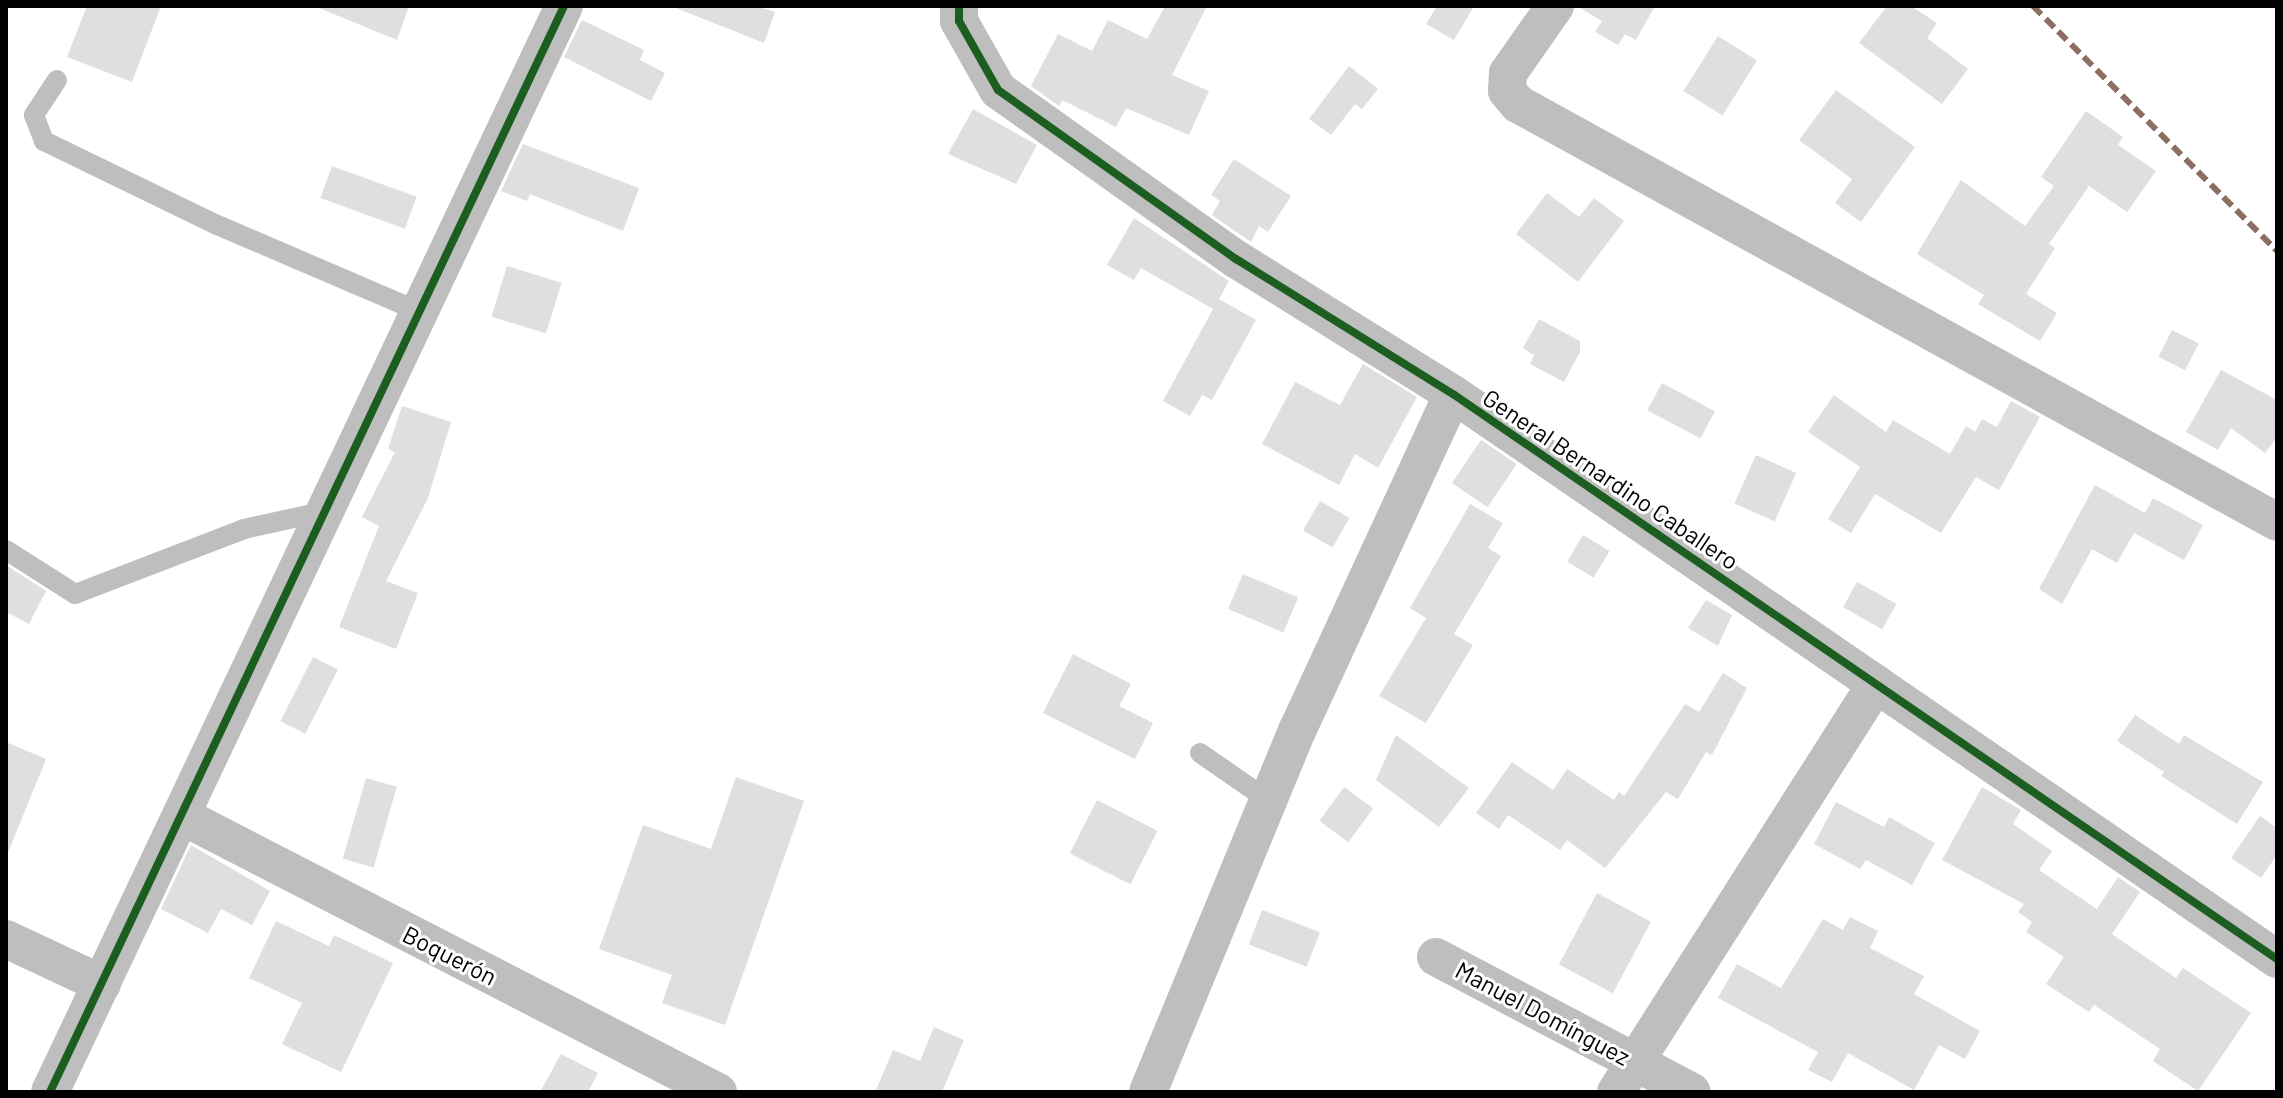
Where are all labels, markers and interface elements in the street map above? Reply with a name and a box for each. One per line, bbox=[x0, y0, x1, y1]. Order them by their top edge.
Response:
street label: General Bernardino Caballero bbox=[1478, 383, 1744, 575]
street label: Boquerón bbox=[398, 919, 502, 991]
street label: Manuel Domínguez bbox=[1451, 955, 1635, 1071]

